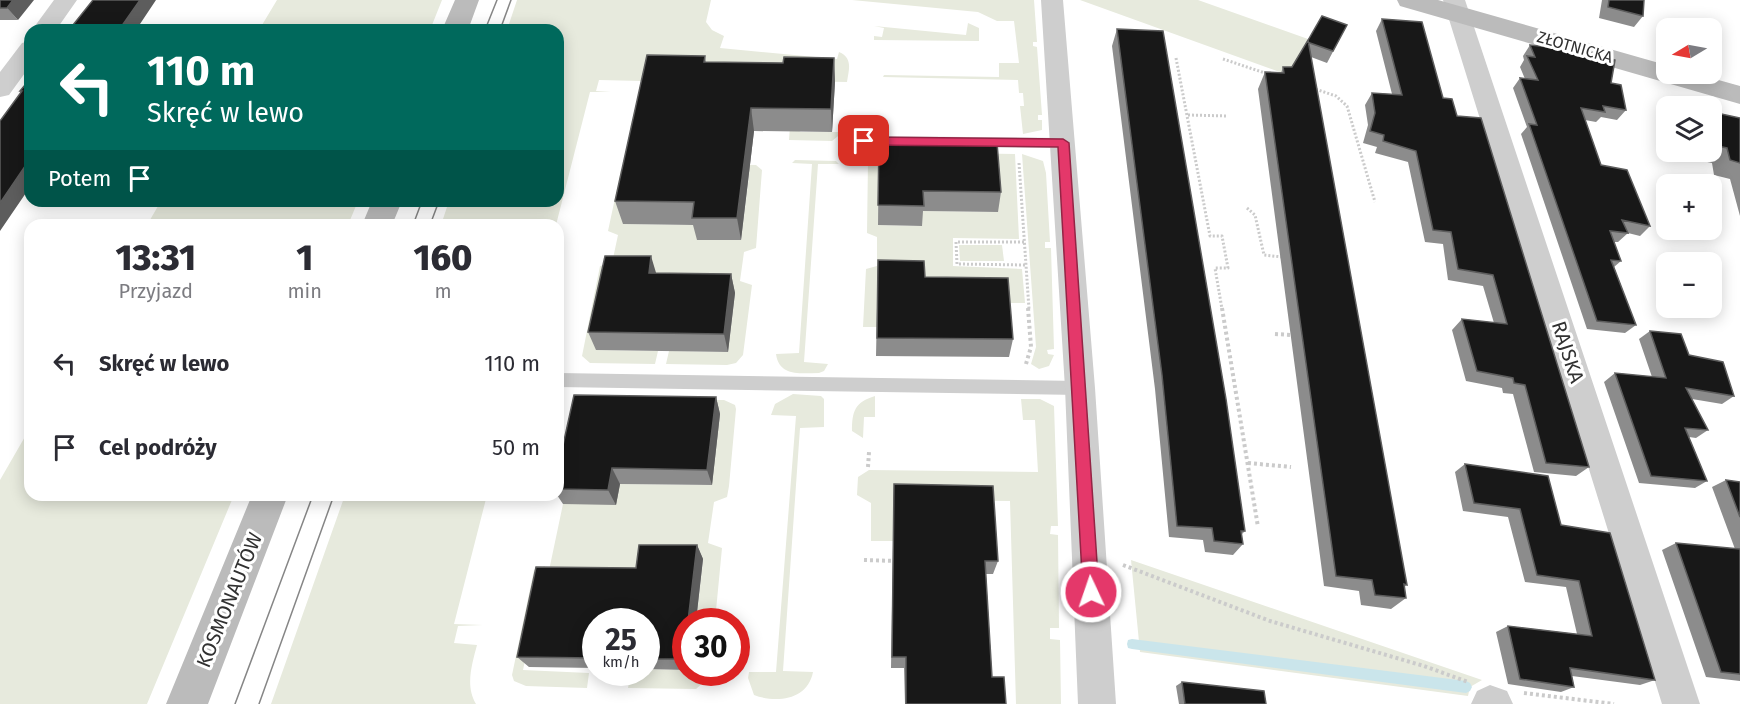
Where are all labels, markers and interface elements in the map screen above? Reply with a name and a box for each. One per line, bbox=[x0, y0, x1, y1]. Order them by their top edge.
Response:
north arrow bbox=[1656, 18, 1722, 84]
map controls bbox=[1656, 18, 1722, 318]
street label: ZŁOTNICKA bbox=[1535, 27, 1616, 67]
text: 110 m bbox=[147, 46, 255, 96]
icon: left bbox=[48, 48, 126, 126]
button: layers bbox=[1656, 96, 1722, 162]
text: Skręć w lewo bbox=[147, 97, 304, 129]
pin bbox=[838, 115, 889, 166]
icon: arrive bbox=[847, 124, 880, 157]
icon: arrive bbox=[123, 162, 156, 195]
text: Potem bbox=[48, 165, 111, 192]
button: + bbox=[1656, 174, 1722, 240]
text: 13:31 bbox=[115, 236, 196, 280]
text: 1 bbox=[296, 236, 313, 280]
text: 160 bbox=[413, 236, 472, 280]
button: − bbox=[1656, 252, 1722, 318]
text: Przyjazd bbox=[119, 279, 193, 303]
text: min bbox=[287, 279, 322, 303]
text: m bbox=[434, 279, 452, 303]
street label: RAJSKA bbox=[1547, 318, 1589, 387]
icon: left bbox=[48, 347, 81, 380]
text: Skręć w lewo bbox=[99, 350, 229, 377]
text: 110 m bbox=[484, 350, 540, 377]
icon: arrive bbox=[48, 431, 81, 464]
text: Cel podróży bbox=[99, 434, 217, 461]
text: 50 m bbox=[492, 434, 540, 461]
street label: KOSMONAUTÓW bbox=[191, 529, 267, 671]
position arrow bbox=[1059, 560, 1123, 624]
speed limit sign: 30 bbox=[672, 608, 750, 686]
text: 25 bbox=[605, 622, 637, 658]
text: km/h bbox=[602, 653, 640, 671]

